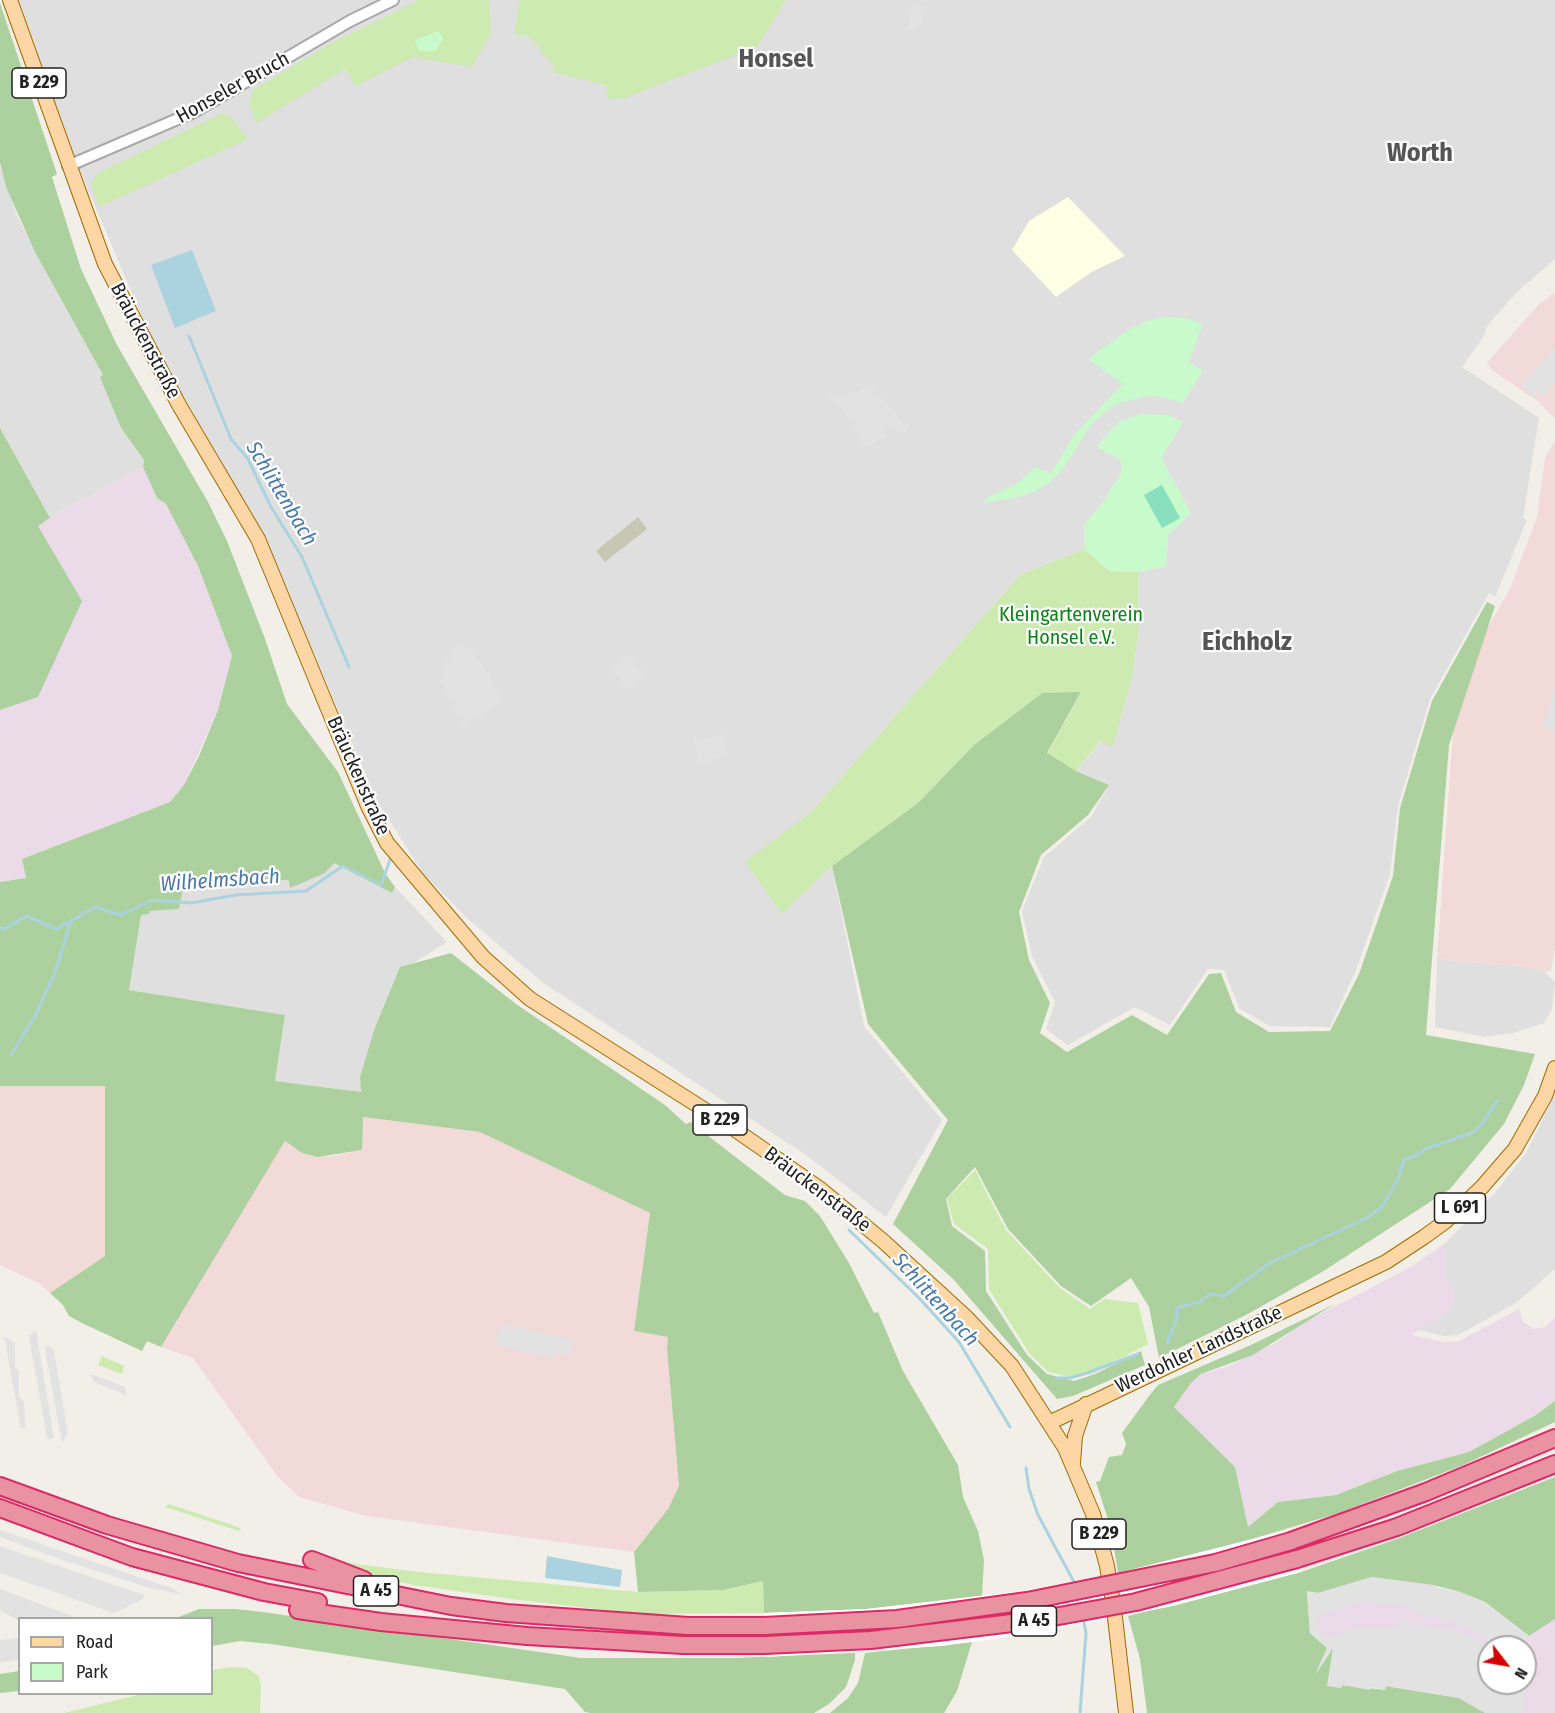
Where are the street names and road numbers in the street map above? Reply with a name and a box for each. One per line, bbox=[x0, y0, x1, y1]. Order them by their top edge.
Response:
street label: Honseler Bruch bbox=[172, 47, 294, 129]
road number: B 229 bbox=[12, 68, 66, 98]
street label: Bräuckenstraße bbox=[104, 279, 186, 403]
street label: Bräuckenstraße bbox=[321, 713, 395, 839]
road number: B 229 bbox=[693, 1105, 747, 1135]
street label: Bräuckenstraße bbox=[759, 1142, 875, 1238]
road number: L 691 bbox=[1434, 1193, 1486, 1223]
street label: Werdohler Landstraße bbox=[1112, 1301, 1286, 1399]
road number: B 229 bbox=[1072, 1519, 1126, 1549]
road number: A 45 bbox=[354, 1576, 398, 1606]
road number: A 45 bbox=[1012, 1606, 1056, 1636]

